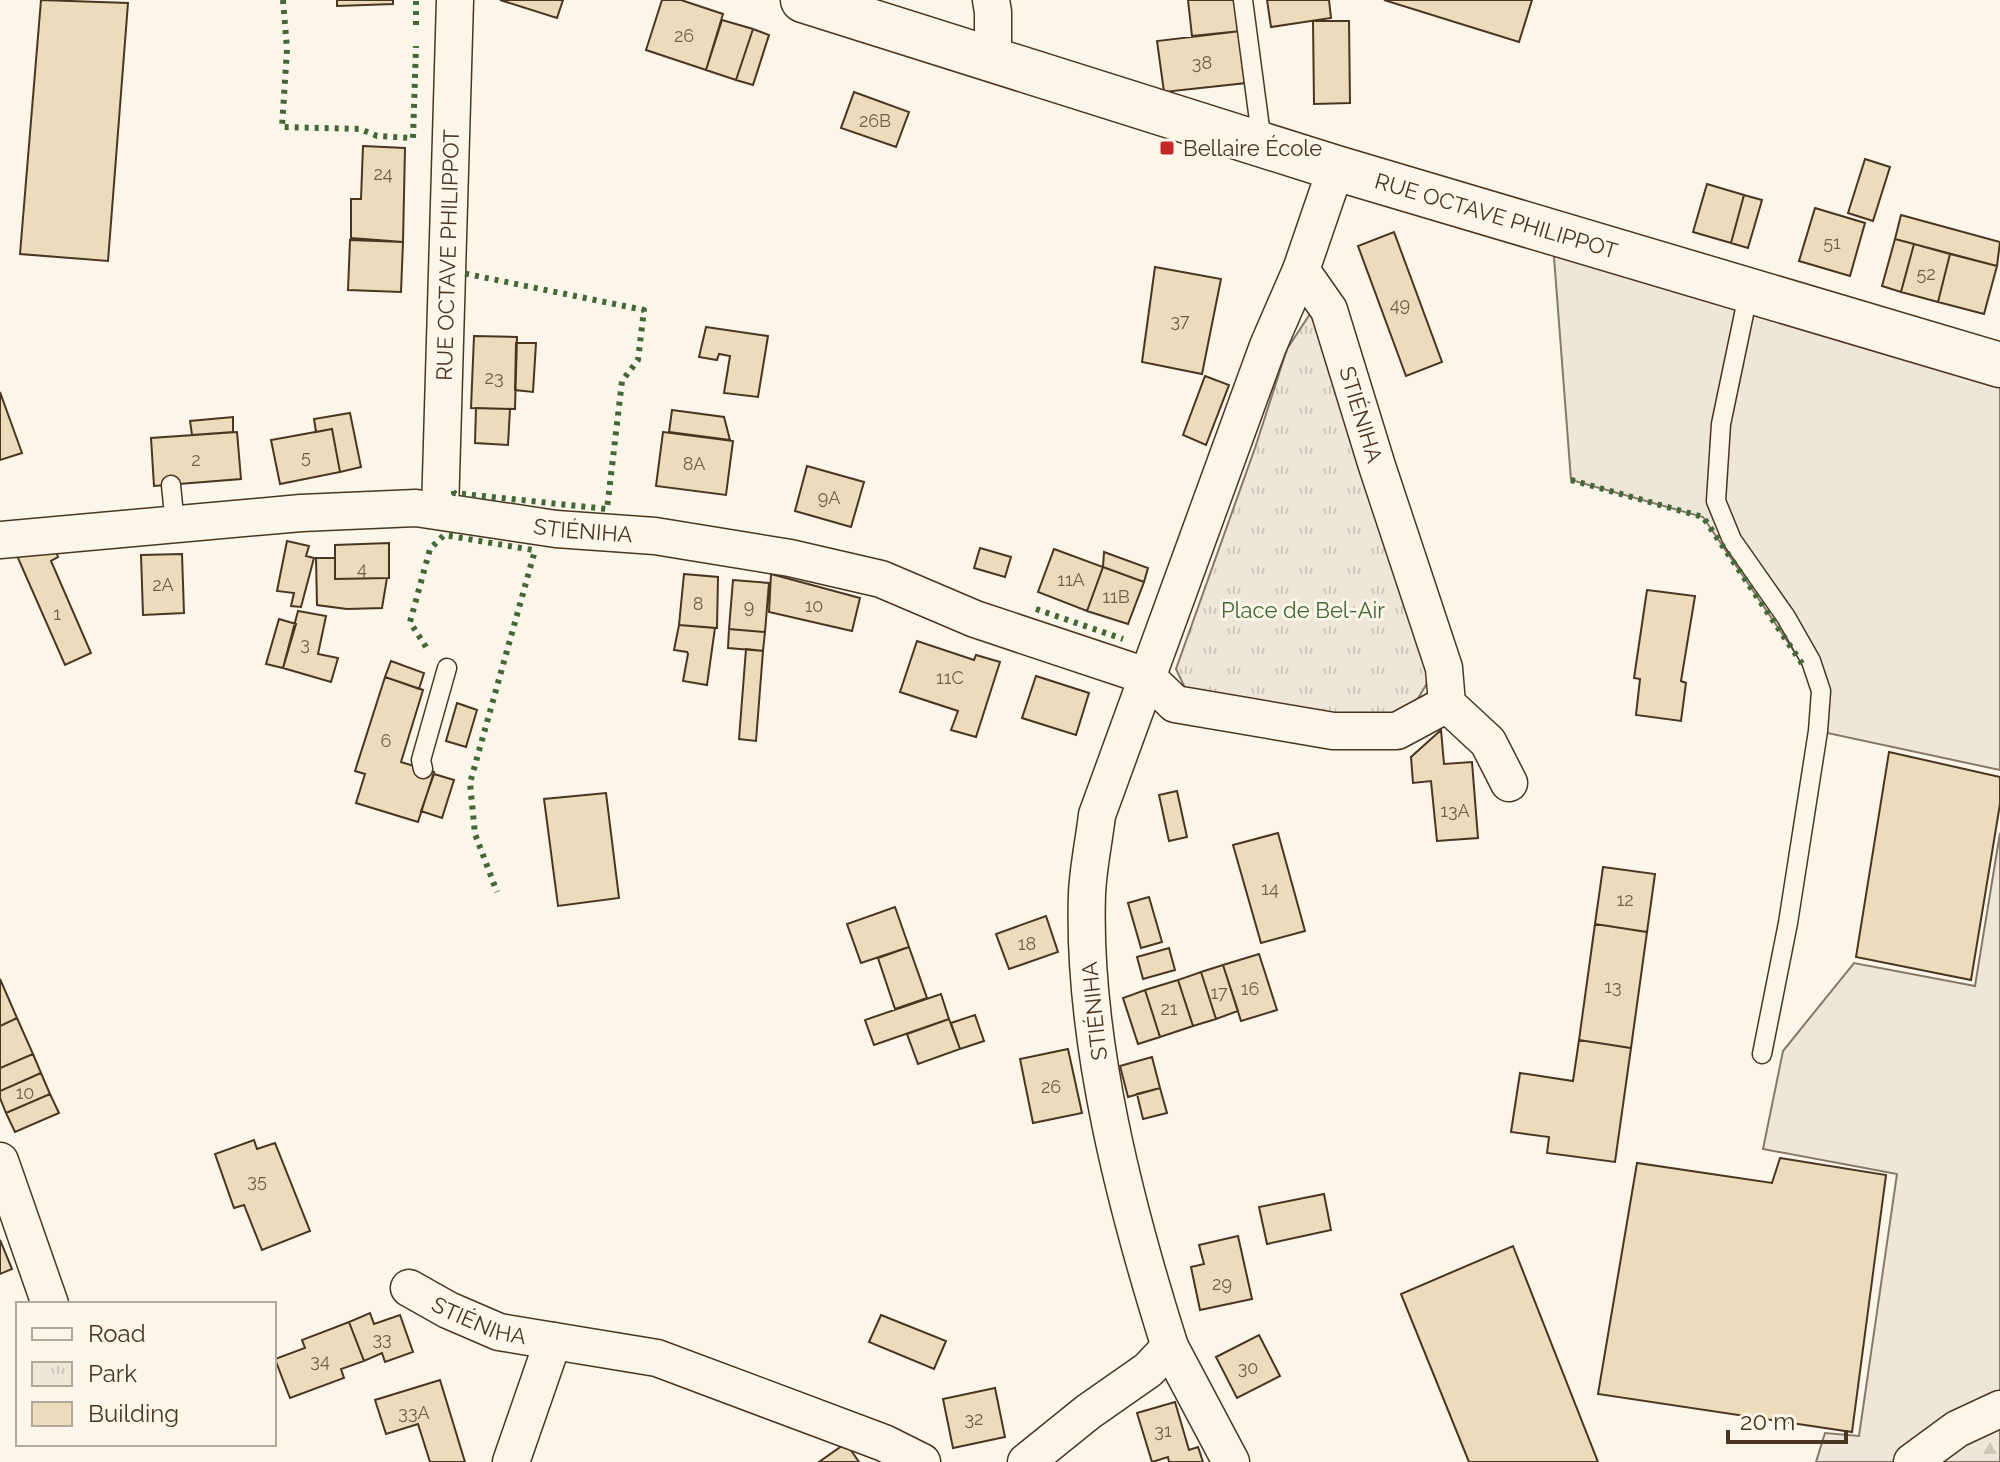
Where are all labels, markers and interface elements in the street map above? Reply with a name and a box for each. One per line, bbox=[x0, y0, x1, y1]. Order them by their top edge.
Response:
house number: 26 bbox=[674, 25, 694, 46]
house number: 38 bbox=[1192, 52, 1212, 73]
house number: 26B bbox=[859, 110, 891, 131]
street label: RUE OCTAVE PHILIPPOT bbox=[431, 128, 464, 381]
place label: Bellaire École bbox=[1183, 135, 1322, 161]
marker: Bellaire École bbox=[1158, 139, 1176, 157]
house number: 24 bbox=[373, 163, 393, 184]
street label: RUE OCTAVE PHILIPPOT bbox=[1372, 167, 1621, 264]
house number: 51 bbox=[1823, 232, 1841, 253]
house number: 52 bbox=[1916, 263, 1936, 284]
house number: 49 bbox=[1390, 294, 1410, 315]
house number: 37 bbox=[1170, 310, 1190, 331]
street label: STIÉNIHA bbox=[1334, 363, 1388, 466]
house number: 23 bbox=[485, 367, 504, 388]
house number: 5 bbox=[301, 446, 311, 467]
house number: 2 bbox=[191, 449, 201, 470]
house number: 8A bbox=[683, 453, 705, 474]
house number: 9A bbox=[818, 487, 840, 508]
street label: STIÉNIHA bbox=[532, 513, 634, 547]
house number: 4 bbox=[357, 558, 367, 579]
house number: 11A bbox=[1057, 569, 1085, 590]
house number: 2A bbox=[152, 574, 174, 595]
house number: 11B bbox=[1102, 586, 1130, 607]
house number: 8 bbox=[693, 593, 703, 614]
house number: 10 bbox=[805, 595, 823, 616]
house number: 9 bbox=[744, 596, 754, 617]
park label: Place de Bel-Air bbox=[1221, 597, 1385, 623]
house number: 1 bbox=[53, 603, 61, 624]
house number: 3 bbox=[300, 633, 310, 654]
house number: 11C bbox=[936, 667, 964, 688]
house number: 6 bbox=[381, 730, 392, 751]
house number: 13A bbox=[1440, 800, 1470, 821]
house number: 14 bbox=[1261, 878, 1279, 899]
house number: 12 bbox=[1616, 889, 1634, 910]
house number: 18 bbox=[1018, 933, 1036, 954]
street label: STIÉNIHA bbox=[1076, 960, 1112, 1062]
house number: 13 bbox=[1604, 976, 1622, 997]
house number: 16 bbox=[1241, 978, 1259, 999]
house number: 17 bbox=[1210, 982, 1228, 1003]
house number: 21 bbox=[1160, 998, 1178, 1019]
house number: 26 bbox=[1041, 1076, 1061, 1097]
house number: 10 bbox=[16, 1082, 34, 1103]
house number: 35 bbox=[247, 1170, 267, 1191]
house number: 29 bbox=[1212, 1273, 1232, 1294]
street label: STIÉNIHA bbox=[427, 1291, 528, 1349]
legend bbox=[16, 1302, 276, 1446]
text: Road bbox=[88, 1319, 146, 1348]
house number: 33 bbox=[372, 1328, 392, 1349]
house number: 34 bbox=[310, 1350, 330, 1371]
house number: 30 bbox=[1238, 1357, 1258, 1378]
text: Park bbox=[88, 1359, 137, 1388]
scale bar bbox=[1728, 1394, 1846, 1444]
text: Building bbox=[88, 1399, 179, 1428]
house number: 33A bbox=[398, 1402, 430, 1423]
text: 20 m bbox=[1740, 1407, 1795, 1436]
house number: 32 bbox=[965, 1408, 984, 1429]
house number: 31 bbox=[1154, 1420, 1172, 1441]

